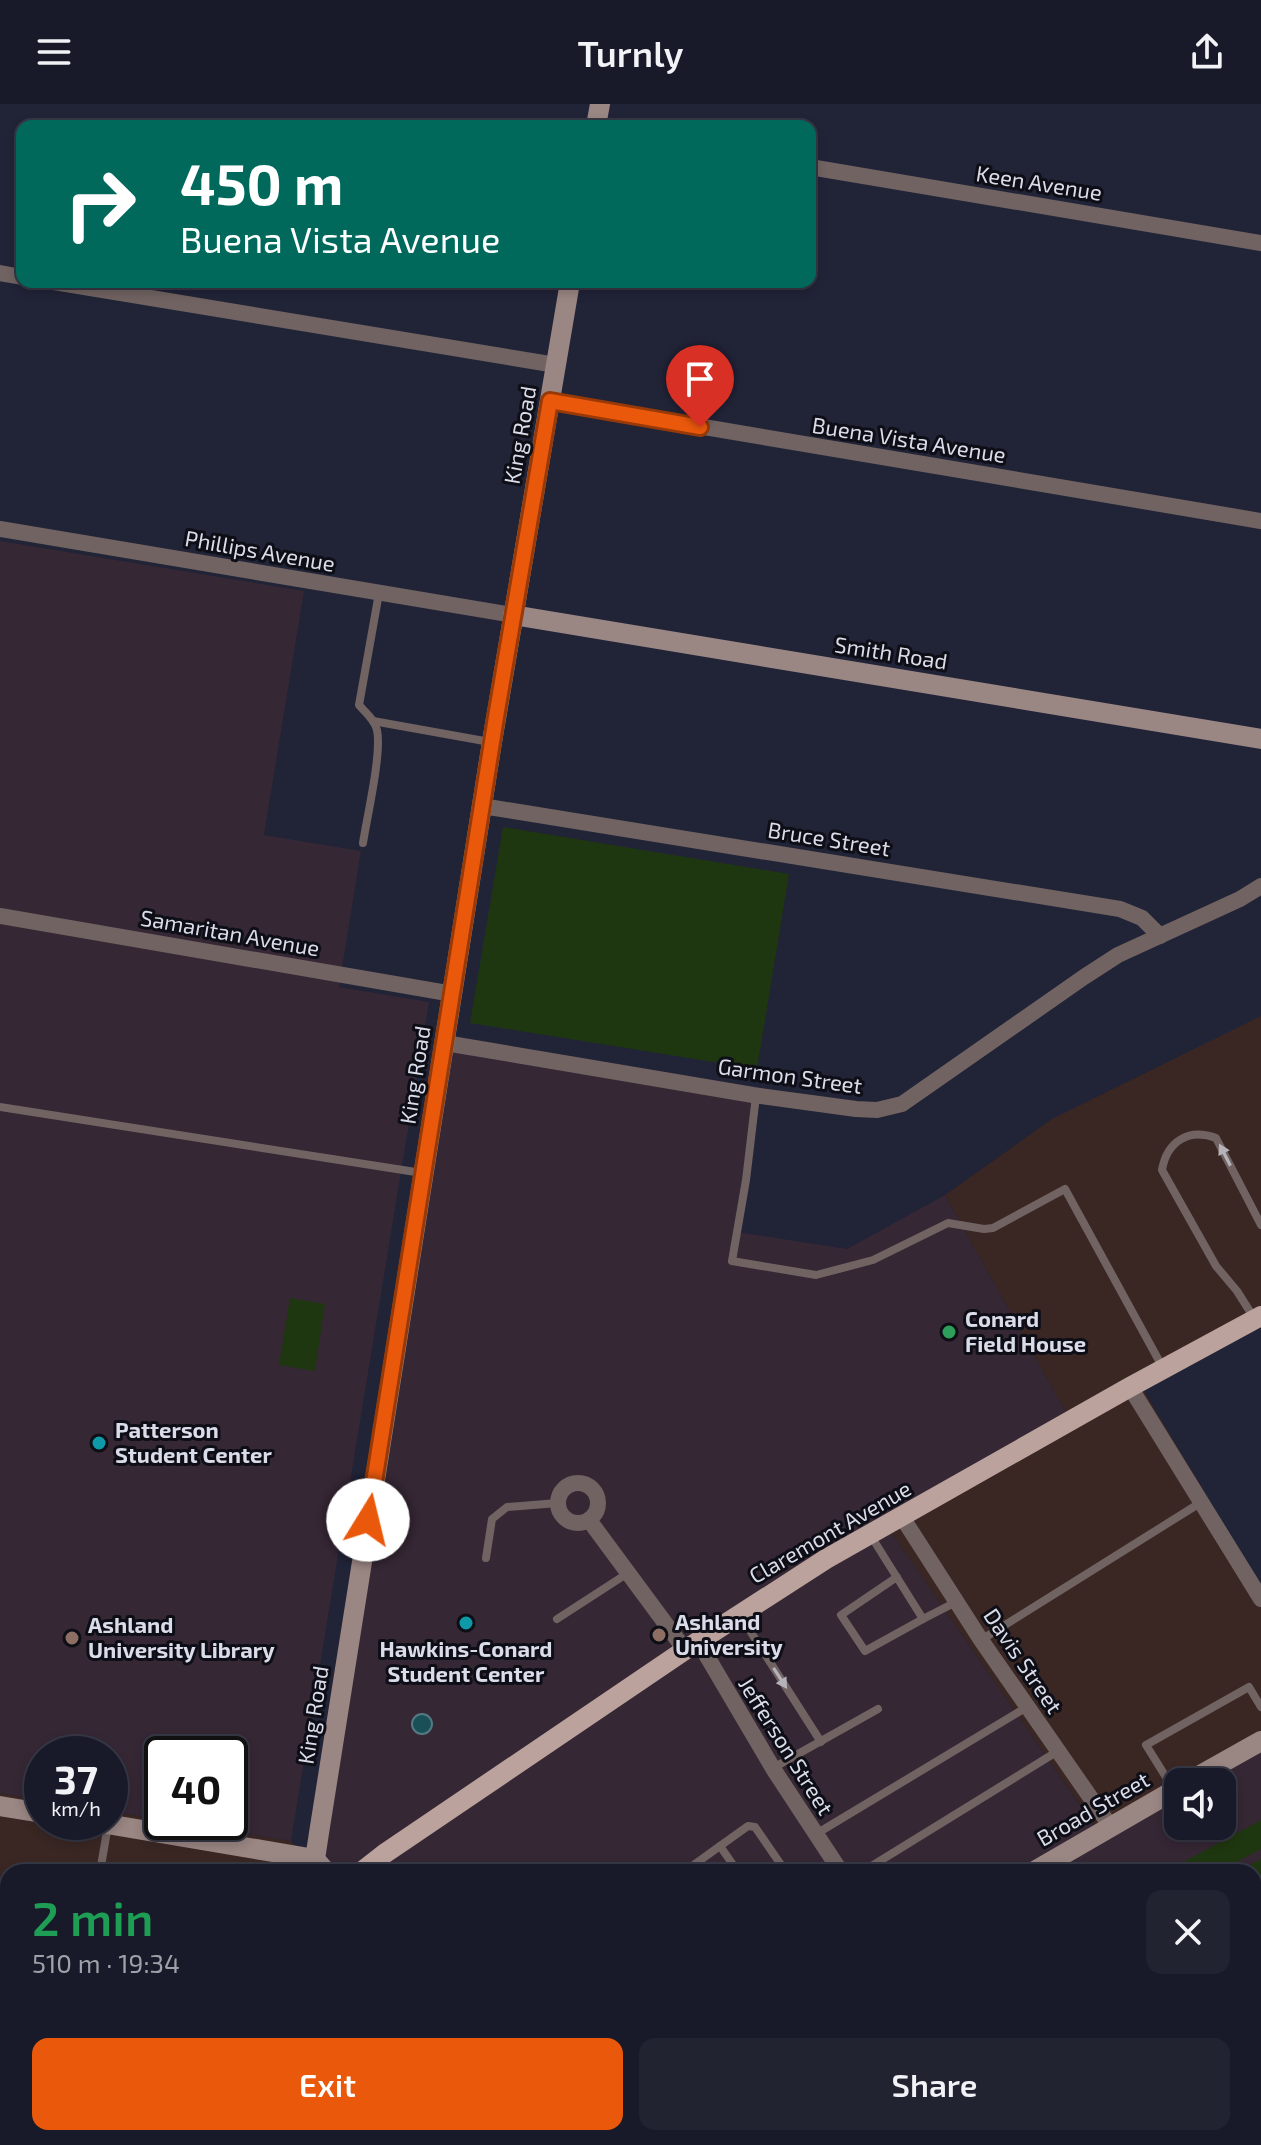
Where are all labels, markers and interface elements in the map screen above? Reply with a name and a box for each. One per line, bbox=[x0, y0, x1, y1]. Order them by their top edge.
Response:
icon: menu bbox=[32, 30, 76, 74]
icon: share bbox=[1185, 30, 1229, 74]
text: Turnly bbox=[578, 31, 683, 74]
text: 450 m bbox=[180, 149, 343, 216]
icon: right bbox=[48, 152, 152, 256]
street label: Keen Avenue bbox=[974, 159, 1104, 205]
text: Buena Vista Avenue bbox=[180, 217, 500, 260]
pin bbox=[666, 345, 734, 427]
icon: arrive bbox=[678, 357, 722, 401]
street label: King Road bbox=[498, 384, 540, 486]
street label: Buena Vista Avenue bbox=[810, 411, 1008, 467]
street label: Phillips Avenue bbox=[183, 524, 337, 576]
street label: Smith Road bbox=[833, 630, 949, 674]
street label: Bruce Street bbox=[766, 816, 892, 861]
street label: Samaritan Avenue bbox=[139, 903, 322, 961]
street label: King Road bbox=[393, 1024, 435, 1126]
street label: Garmon Street bbox=[716, 1052, 864, 1098]
one-way arrow bbox=[1219, 1144, 1232, 1167]
place label: Conard Field House bbox=[965, 1305, 1086, 1356]
marker: Conard Field House bbox=[940, 1323, 958, 1341]
place label: Patterson Student Center bbox=[115, 1416, 272, 1467]
marker: Patterson Student Center bbox=[90, 1434, 108, 1452]
street label: Claremont Avenue bbox=[744, 1474, 915, 1588]
position arrow bbox=[326, 1478, 410, 1562]
street label: Davis Street bbox=[979, 1603, 1068, 1718]
place label: Ashland University bbox=[675, 1608, 783, 1660]
place label: Ashland University Library bbox=[88, 1611, 275, 1663]
marker: Hawkins-Conard Student Center bbox=[457, 1614, 475, 1632]
marker: Ashland University bbox=[650, 1626, 668, 1644]
marker: Ashland University Library bbox=[63, 1629, 81, 1647]
place label: Hawkins-Conard Student Center bbox=[380, 1635, 552, 1686]
street label: King Road bbox=[291, 1664, 333, 1766]
one-way arrow bbox=[773, 1667, 788, 1688]
street label: Jefferson Street bbox=[734, 1672, 840, 1819]
speed limit sign: 40 bbox=[144, 1736, 248, 1840]
text: 37 bbox=[54, 1754, 98, 1802]
street label: Broad Street bbox=[1032, 1766, 1153, 1851]
map controls bbox=[1164, 1768, 1236, 1840]
button: sound bbox=[1164, 1768, 1236, 1840]
text: km/h bbox=[51, 1796, 101, 1820]
text: 2 min bbox=[32, 1888, 153, 1946]
button: close bbox=[1146, 1890, 1230, 1974]
text: 510 m · 19:34 bbox=[32, 1947, 180, 1978]
button: Exit bbox=[32, 2038, 623, 2130]
button: Share bbox=[639, 2038, 1230, 2130]

